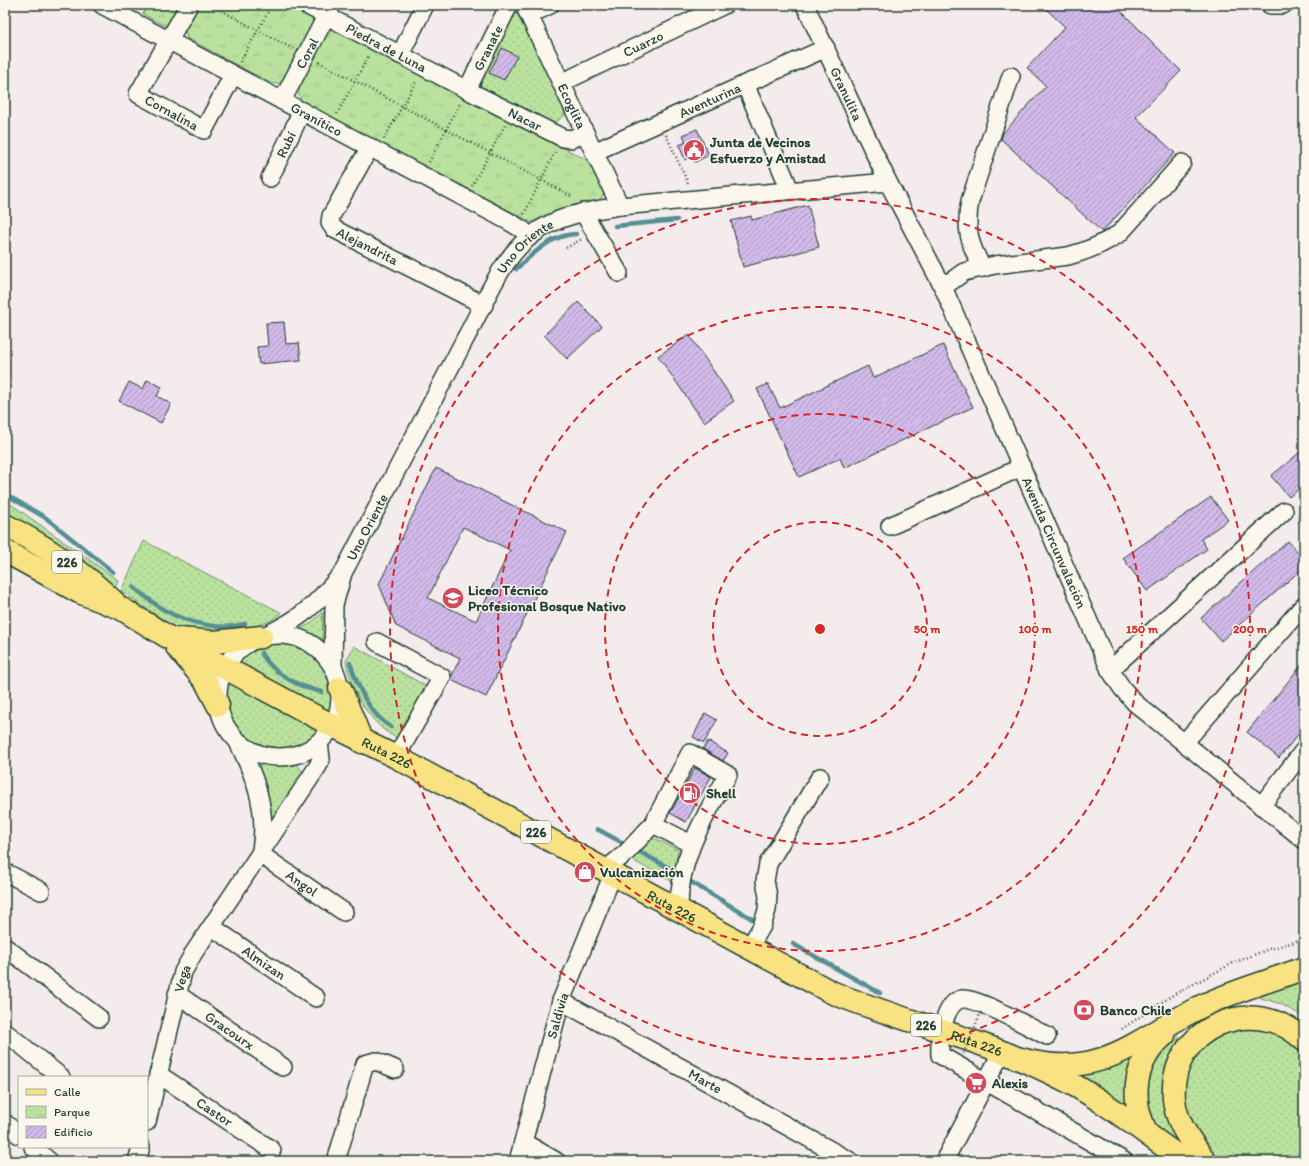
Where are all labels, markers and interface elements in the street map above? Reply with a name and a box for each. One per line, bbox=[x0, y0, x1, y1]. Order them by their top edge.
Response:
street label: Piedra de Luna bbox=[343, 19, 430, 76]
street label: Granate bbox=[469, 22, 506, 74]
street label: Cuarzo bbox=[620, 27, 666, 61]
street label: Coral bbox=[292, 35, 322, 71]
street label: Granulita bbox=[827, 64, 867, 124]
street label: Aventurina bbox=[676, 78, 744, 121]
street label: Ecoglita bbox=[554, 80, 591, 132]
street label: Cornalina bbox=[142, 91, 202, 134]
street label: Granítico bbox=[288, 98, 345, 140]
street label: Nacar bbox=[505, 104, 545, 135]
street label: Rubí bbox=[272, 128, 300, 161]
place label: Junta de Vecinos Esfuerzo y Amistad bbox=[709, 134, 826, 167]
public building icon: Junta de Vecinos Esfuerzo y Amistad bbox=[681, 137, 707, 163]
street label: Uno Oriente bbox=[493, 215, 556, 277]
street label: Alejandrita bbox=[334, 223, 402, 269]
street label: Avenida Circunvalación bbox=[1018, 474, 1091, 611]
street label: Uno Oriente bbox=[343, 490, 392, 563]
road number: 226 bbox=[52, 551, 82, 573]
place label: Liceo Técnico Profesional Bosque Nativo bbox=[468, 582, 626, 615]
school or university icon: Liceo Técnico Profesional Bosque Nativo bbox=[440, 585, 466, 611]
centre of rings bbox=[813, 622, 827, 636]
text: 50 m bbox=[914, 622, 941, 636]
text: 100 m bbox=[1018, 622, 1052, 636]
text: 150 m bbox=[1126, 622, 1159, 636]
text: 200 m bbox=[1233, 622, 1268, 636]
street label: Ruta 226 bbox=[359, 733, 415, 772]
fuel station icon: Shell bbox=[677, 780, 703, 806]
place label: Shell bbox=[706, 785, 737, 802]
road number: 226 bbox=[521, 821, 551, 843]
shop icon: Vulcanización bbox=[572, 859, 598, 885]
place label: Vulcanización bbox=[600, 864, 684, 881]
street label: Angol bbox=[283, 866, 321, 900]
street label: Ruta 226 bbox=[644, 886, 700, 926]
street label: Almizan bbox=[239, 942, 289, 983]
street label: Vega bbox=[170, 961, 194, 994]
street label: Saldivia bbox=[543, 989, 573, 1040]
bank icon: Banco Chile bbox=[1071, 997, 1097, 1023]
place label: Banco Chile bbox=[1100, 1002, 1172, 1019]
street label: Gracourx bbox=[202, 1007, 258, 1053]
road number: 226 bbox=[911, 1014, 941, 1036]
street label: Ruta 226 bbox=[949, 1026, 1005, 1060]
street label: Marte bbox=[686, 1065, 725, 1097]
supermarket icon: Alexis bbox=[963, 1070, 989, 1096]
place label: Alexis bbox=[991, 1075, 1028, 1092]
legend bbox=[18, 1076, 148, 1148]
text: Calle bbox=[54, 1085, 81, 1099]
street label: Castor bbox=[193, 1093, 237, 1130]
text: Parque bbox=[54, 1105, 90, 1119]
text: Edificio bbox=[54, 1125, 93, 1139]

